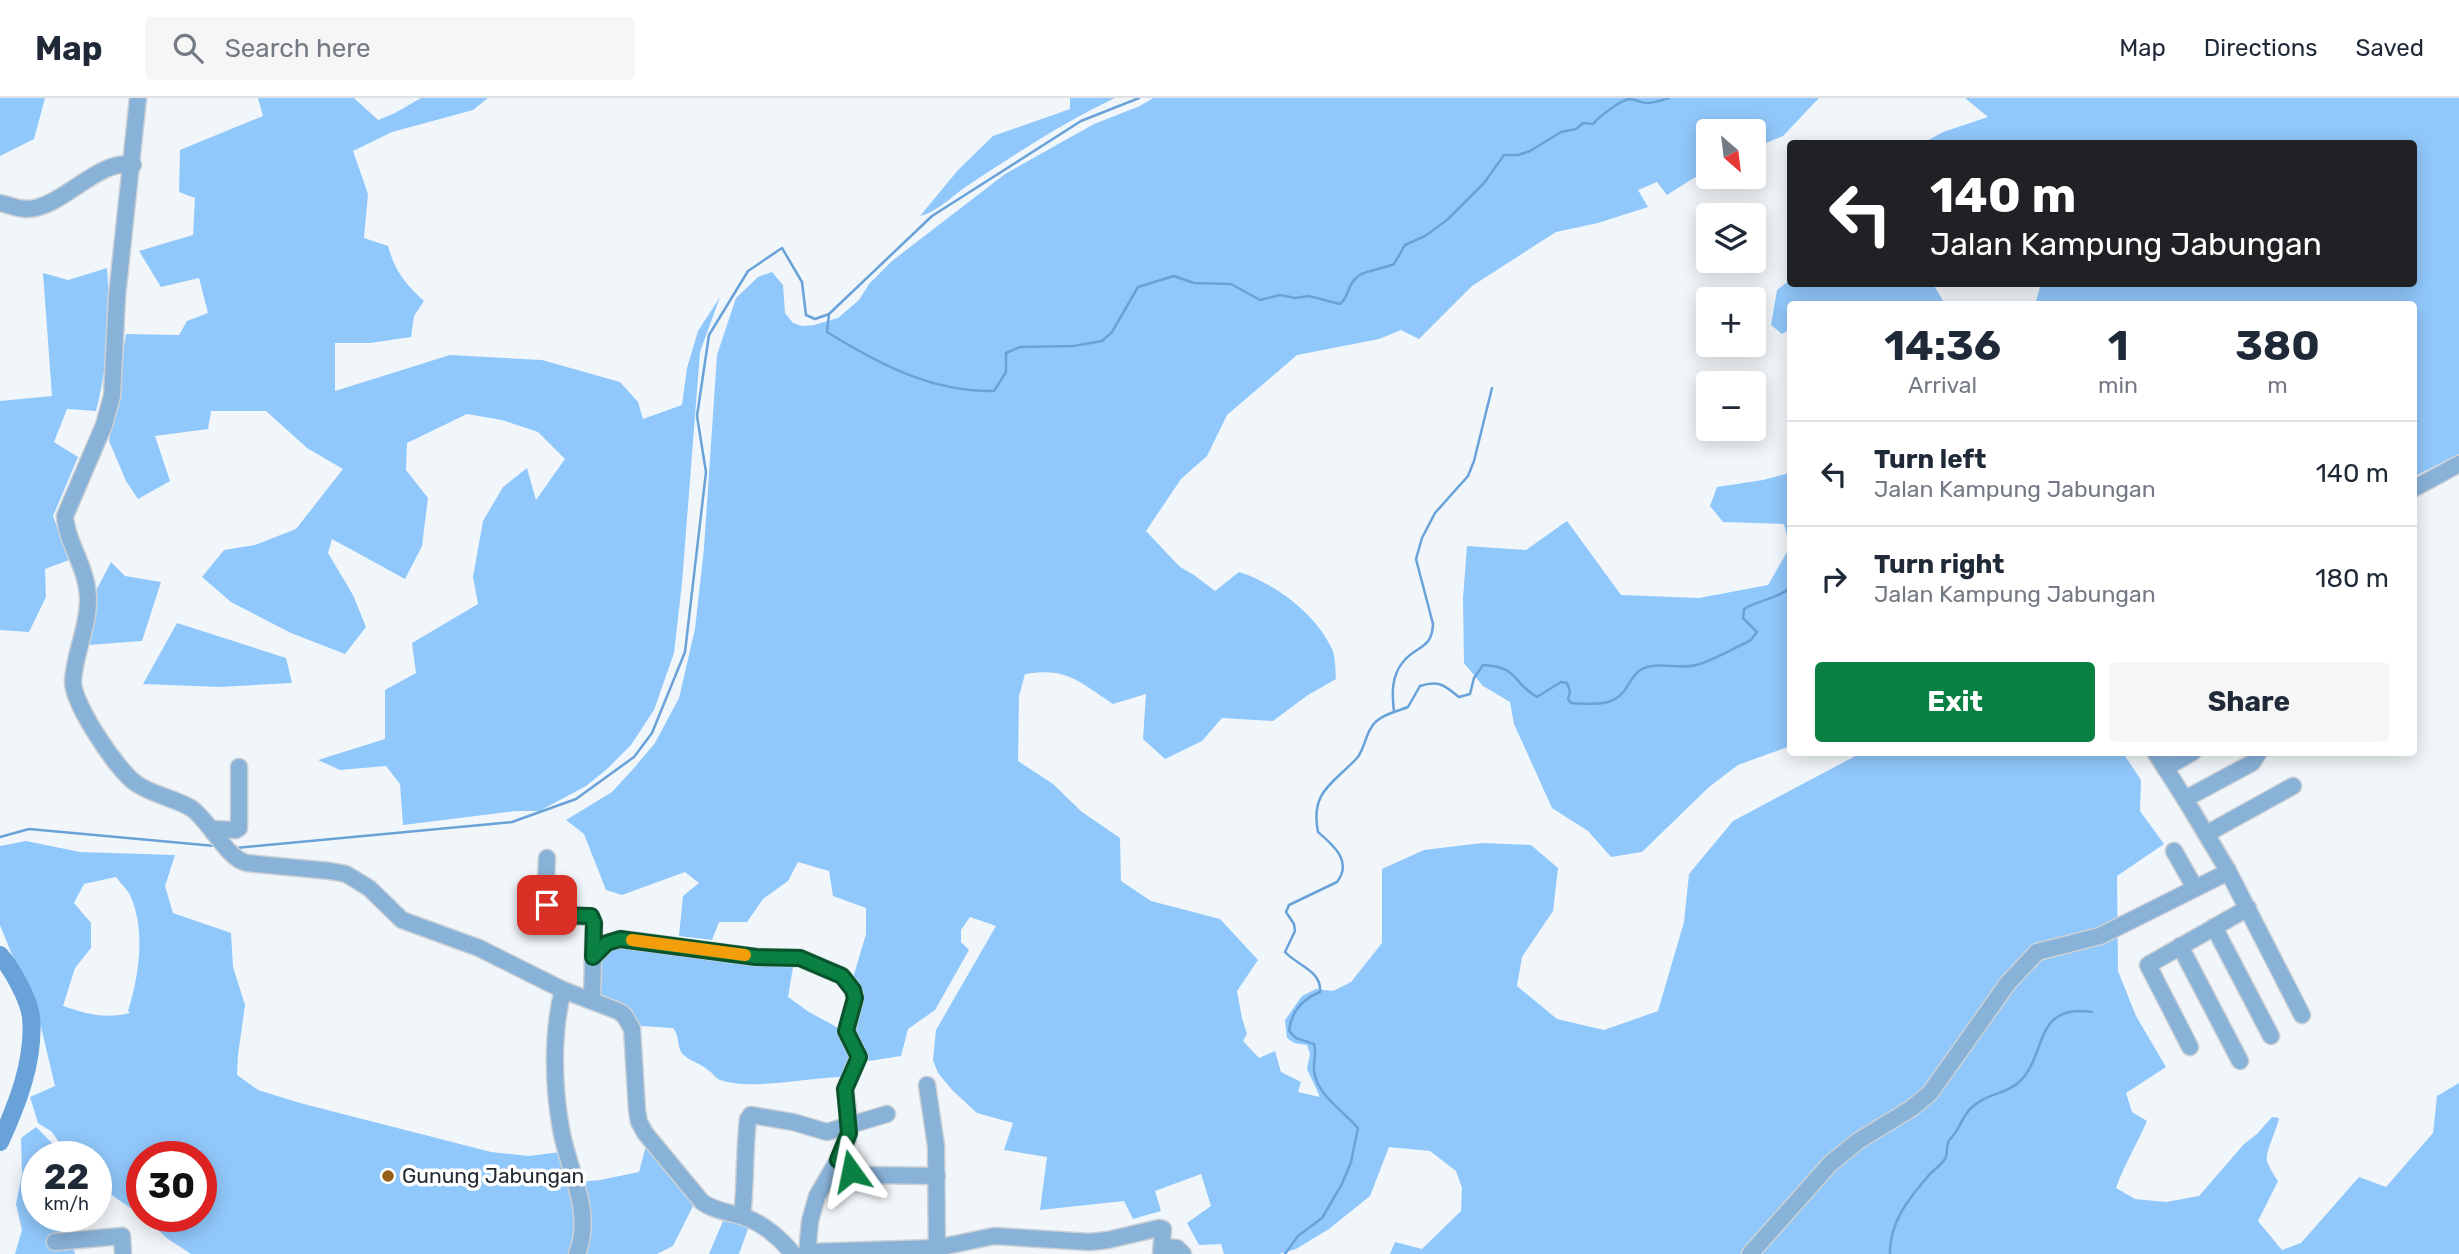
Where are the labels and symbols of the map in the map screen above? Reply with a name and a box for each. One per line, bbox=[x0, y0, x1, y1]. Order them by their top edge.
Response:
north arrow bbox=[1696, 119, 1766, 189]
pin bbox=[517, 875, 577, 935]
position arrow bbox=[814, 1134, 888, 1208]
speed limit sign: 30 bbox=[126, 1141, 217, 1232]
place label: Gunung Jabungan bbox=[402, 1163, 584, 1188]
marker: Gunung Jabungan bbox=[380, 1168, 396, 1184]

